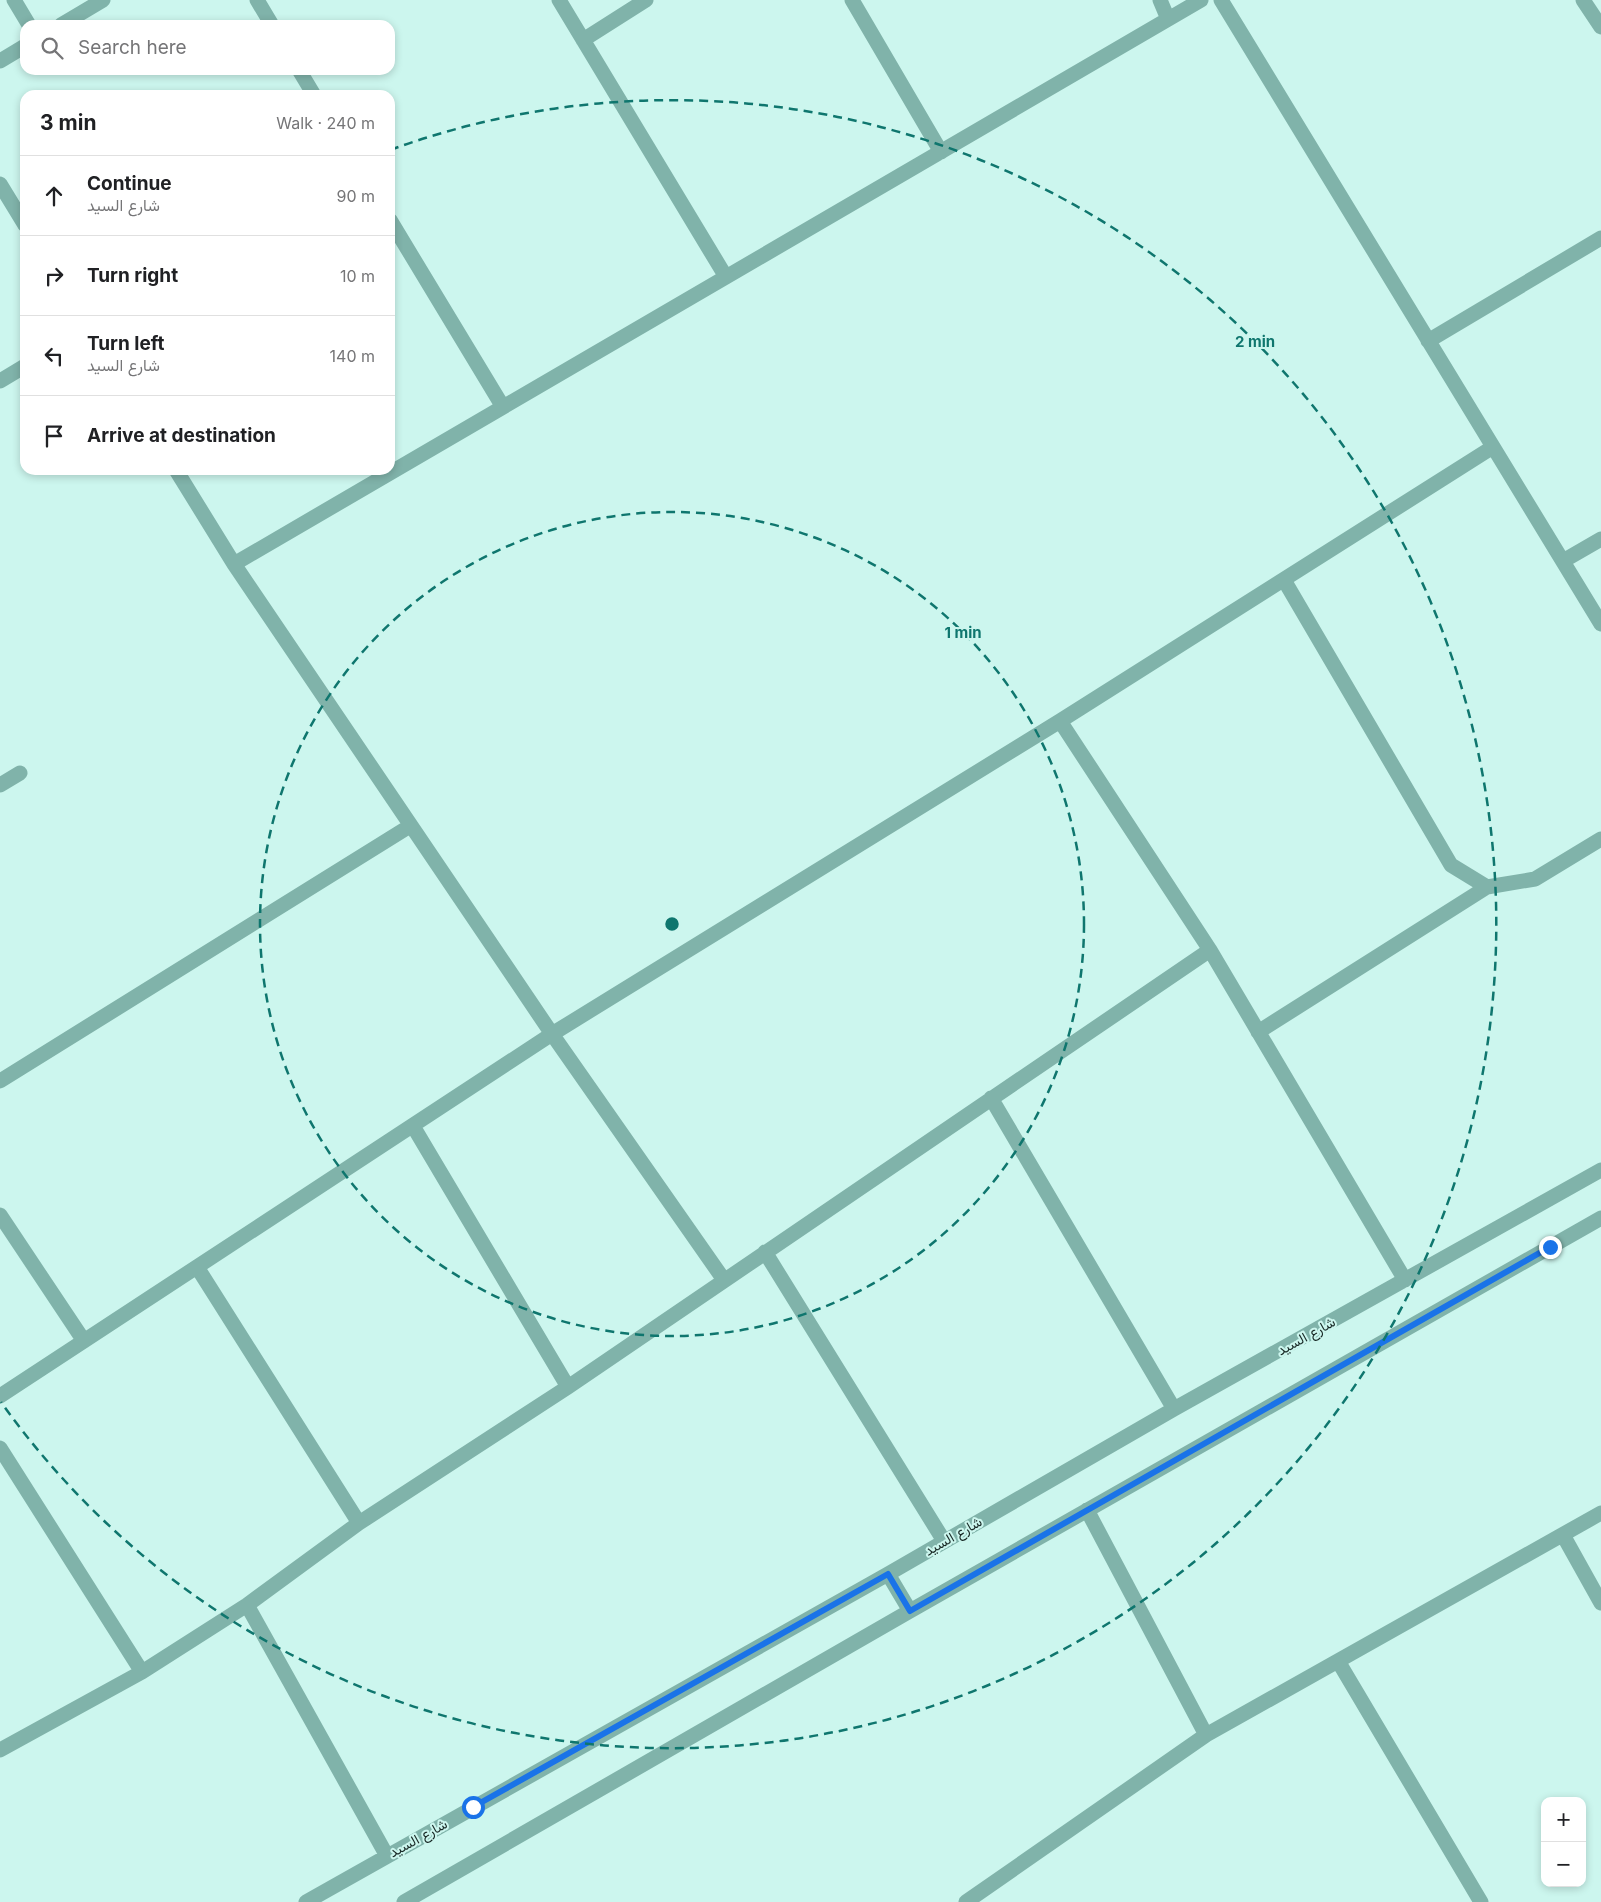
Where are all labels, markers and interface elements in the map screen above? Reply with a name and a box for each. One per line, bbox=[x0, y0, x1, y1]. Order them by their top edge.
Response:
search box bbox=[20, 20, 395, 75]
icon: search bbox=[38, 34, 66, 62]
text: Search here bbox=[78, 36, 187, 59]
text: 3 min bbox=[40, 110, 96, 135]
text: Walk · 240 m bbox=[276, 113, 375, 133]
text: Continue bbox=[87, 172, 172, 195]
icon: ahead bbox=[40, 182, 68, 210]
text: 90 m bbox=[336, 186, 375, 206]
text: شارع السيد bbox=[87, 195, 160, 215]
icon: right bbox=[40, 262, 68, 290]
text: Turn right bbox=[87, 264, 178, 287]
text: 10 m bbox=[340, 266, 375, 286]
text: Turn left bbox=[87, 332, 165, 355]
text: 2 min bbox=[1235, 332, 1275, 351]
icon: left bbox=[40, 342, 68, 370]
text: 140 m bbox=[330, 346, 375, 366]
text: شارع السيد bbox=[87, 355, 160, 375]
icon: arrive bbox=[40, 422, 68, 450]
text: Arrive at destination bbox=[87, 424, 276, 447]
text: 1 min bbox=[944, 623, 982, 642]
centre of rings bbox=[663, 915, 681, 933]
route end bbox=[1539, 1236, 1562, 1259]
street label: شارع السيد bbox=[1274, 1313, 1339, 1361]
street label: شارع السيد bbox=[921, 1512, 986, 1561]
route start bbox=[462, 1796, 485, 1819]
map controls bbox=[1541, 1797, 1586, 1887]
button: + bbox=[1541, 1797, 1586, 1842]
street label: شارع السيد bbox=[386, 1815, 451, 1863]
button: − bbox=[1541, 1842, 1586, 1887]

